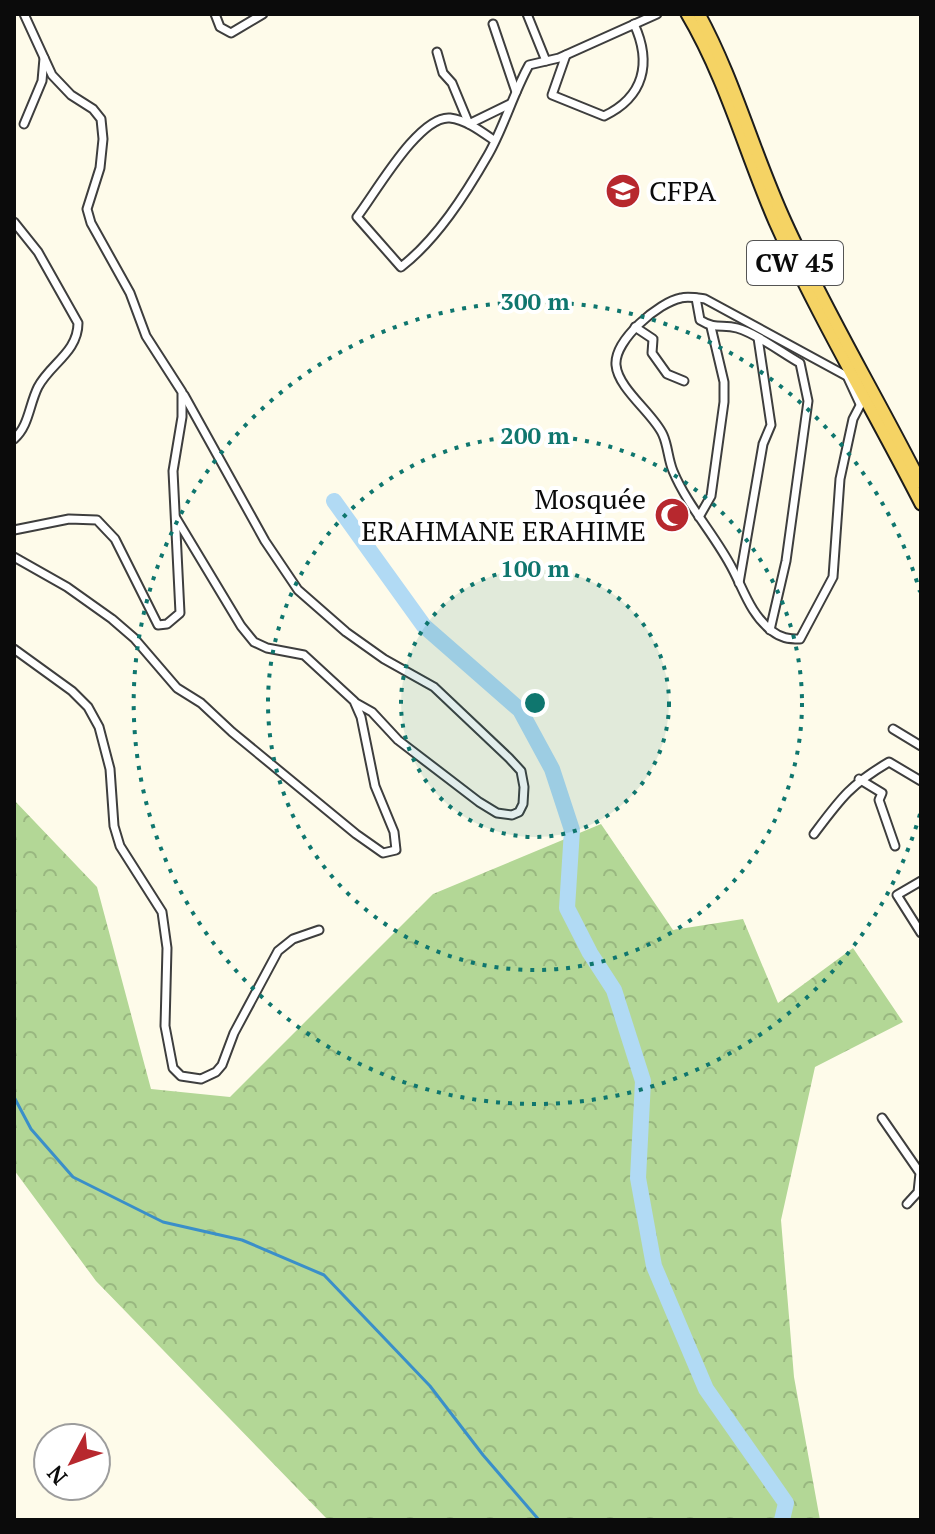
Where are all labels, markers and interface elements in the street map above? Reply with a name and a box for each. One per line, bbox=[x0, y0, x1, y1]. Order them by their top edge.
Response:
school or university icon: CFPA bbox=[604, 172, 642, 210]
place label: CFPA bbox=[649, 172, 717, 209]
road number: CW 45 bbox=[747, 241, 843, 285]
text: 300 m bbox=[500, 285, 570, 317]
text: 200 m bbox=[500, 419, 570, 451]
place label: Mosquée ERAHMANE ERAHIME bbox=[361, 480, 646, 549]
mosque icon: Mosquée ERAHMANE ERAHIME bbox=[653, 496, 691, 534]
text: 100 m bbox=[500, 552, 570, 584]
centre of rings bbox=[521, 689, 549, 717]
north arrow bbox=[32, 1422, 112, 1502]
text: N bbox=[40, 1459, 73, 1491]

